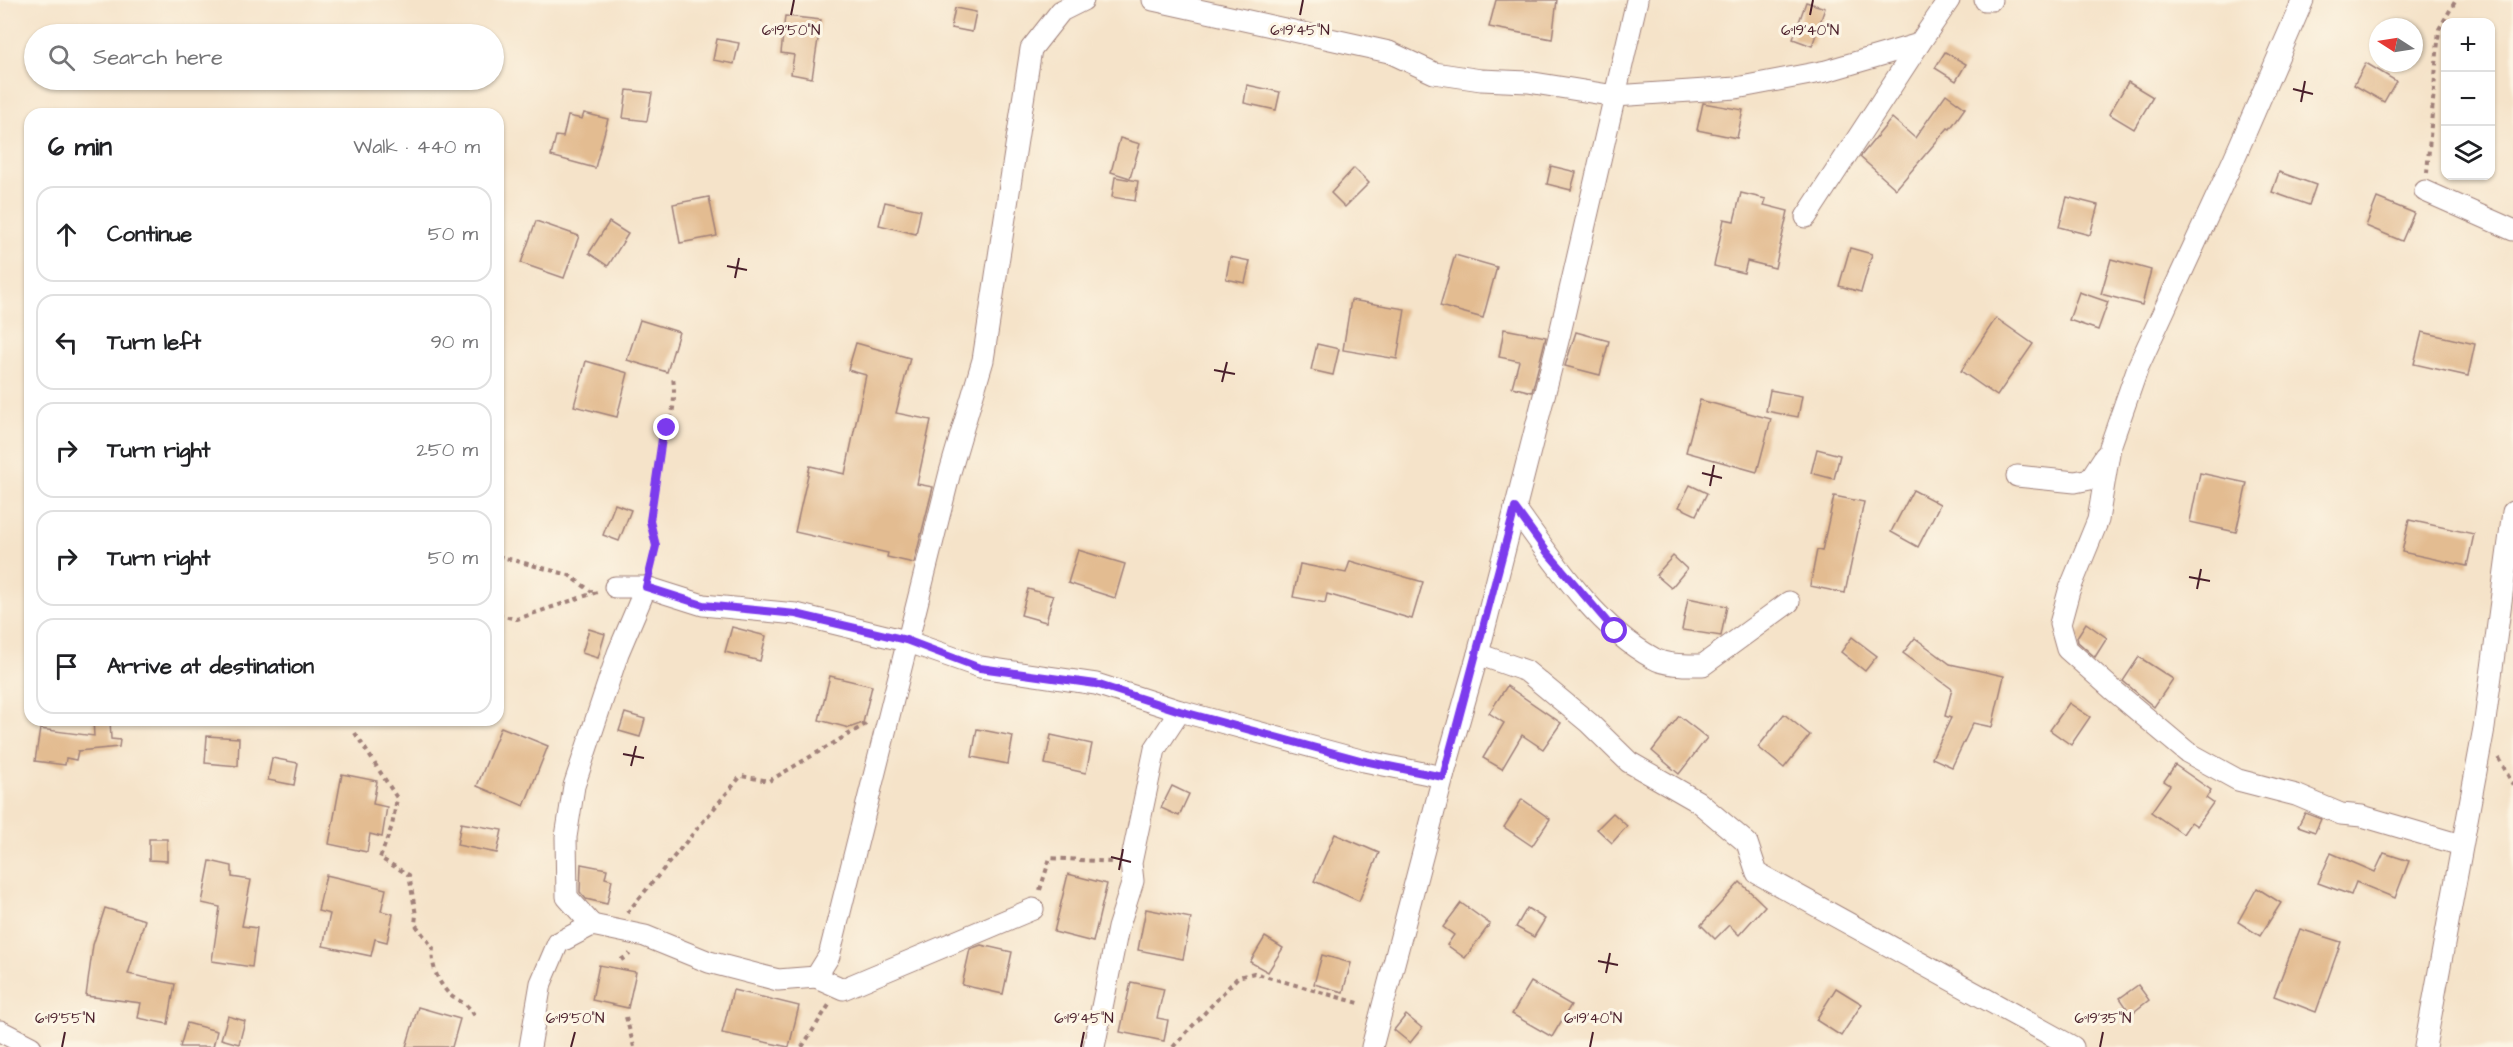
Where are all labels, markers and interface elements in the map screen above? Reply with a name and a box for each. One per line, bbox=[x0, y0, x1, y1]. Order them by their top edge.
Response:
north arrow bbox=[2369, 18, 2423, 72]
map controls bbox=[2441, 18, 2495, 180]
button: + bbox=[2441, 18, 2495, 72]
text: 6°19'50"N bbox=[762, 20, 820, 41]
text: 6°19'45"N bbox=[1270, 20, 1330, 41]
text: 6°19'40"N bbox=[1781, 20, 1839, 41]
search box bbox=[24, 24, 504, 90]
icon: search bbox=[45, 41, 78, 74]
text: Search here bbox=[93, 42, 223, 73]
button: − bbox=[2441, 72, 2495, 126]
button: layers bbox=[2441, 126, 2495, 180]
text: 6 min bbox=[48, 129, 112, 165]
text: Walk · 440 m bbox=[353, 133, 480, 161]
icon: ahead bbox=[50, 218, 83, 251]
text: Continue bbox=[107, 219, 192, 250]
text: 50 m bbox=[428, 220, 478, 248]
icon: left bbox=[50, 326, 83, 359]
text: Turn left bbox=[107, 327, 201, 358]
text: 90 m bbox=[430, 328, 478, 356]
route end bbox=[653, 414, 679, 440]
icon: right bbox=[50, 434, 83, 467]
text: Turn right bbox=[107, 435, 210, 466]
text: 250 m bbox=[416, 436, 478, 464]
icon: right bbox=[50, 542, 83, 575]
text: Turn right bbox=[107, 543, 210, 574]
text: 50 m bbox=[428, 544, 478, 572]
route start bbox=[1601, 617, 1627, 643]
icon: arrive bbox=[50, 650, 83, 683]
text: Arrive at destination bbox=[107, 651, 314, 682]
text: 6°19'55"N bbox=[35, 1008, 95, 1029]
text: 6°19'50"N bbox=[546, 1008, 604, 1029]
text: 6°19'45"N bbox=[1054, 1008, 1114, 1029]
text: 6°19'40"N bbox=[1564, 1008, 1622, 1029]
text: 6°19'35"N bbox=[2075, 1008, 2131, 1029]

